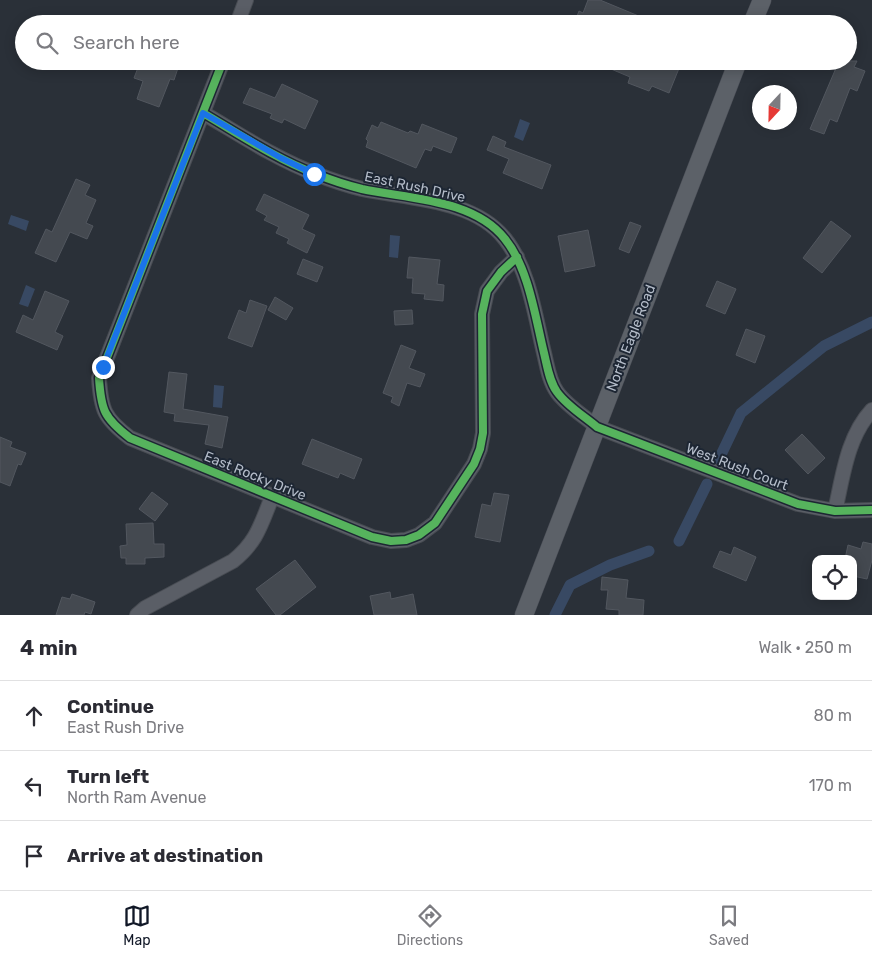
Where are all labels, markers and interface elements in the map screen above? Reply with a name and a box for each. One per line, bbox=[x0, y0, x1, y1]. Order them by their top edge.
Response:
search box bbox=[15, 15, 857, 70]
icon: search bbox=[33, 29, 61, 57]
text: Search here bbox=[73, 31, 180, 54]
north arrow bbox=[752, 85, 797, 130]
route start bbox=[303, 163, 326, 186]
street label: East Rush Drive bbox=[363, 168, 467, 206]
street label: North Eagle Road bbox=[603, 282, 659, 394]
route end bbox=[92, 356, 115, 379]
street label: West Rush Court bbox=[684, 440, 791, 494]
street label: East Rocky Drive bbox=[201, 448, 309, 504]
map controls bbox=[812, 555, 857, 600]
button: locate bbox=[812, 555, 857, 600]
text: 4 min bbox=[20, 635, 78, 660]
text: Walk · 250 m bbox=[758, 638, 852, 657]
text: Continue bbox=[67, 695, 154, 718]
icon: ahead bbox=[20, 702, 48, 730]
text: 80 m bbox=[814, 706, 852, 725]
text: East Rush Drive bbox=[67, 718, 184, 737]
text: Turn left bbox=[67, 765, 149, 788]
icon: left bbox=[20, 772, 48, 800]
text: 170 m bbox=[809, 776, 852, 795]
text: North Ram Avenue bbox=[67, 788, 206, 807]
icon: arrive bbox=[20, 842, 48, 870]
text: Arrive at destination bbox=[67, 844, 263, 867]
tab: Map bbox=[123, 902, 151, 949]
tab: Directions bbox=[397, 902, 463, 949]
tab: Saved bbox=[709, 902, 749, 949]

